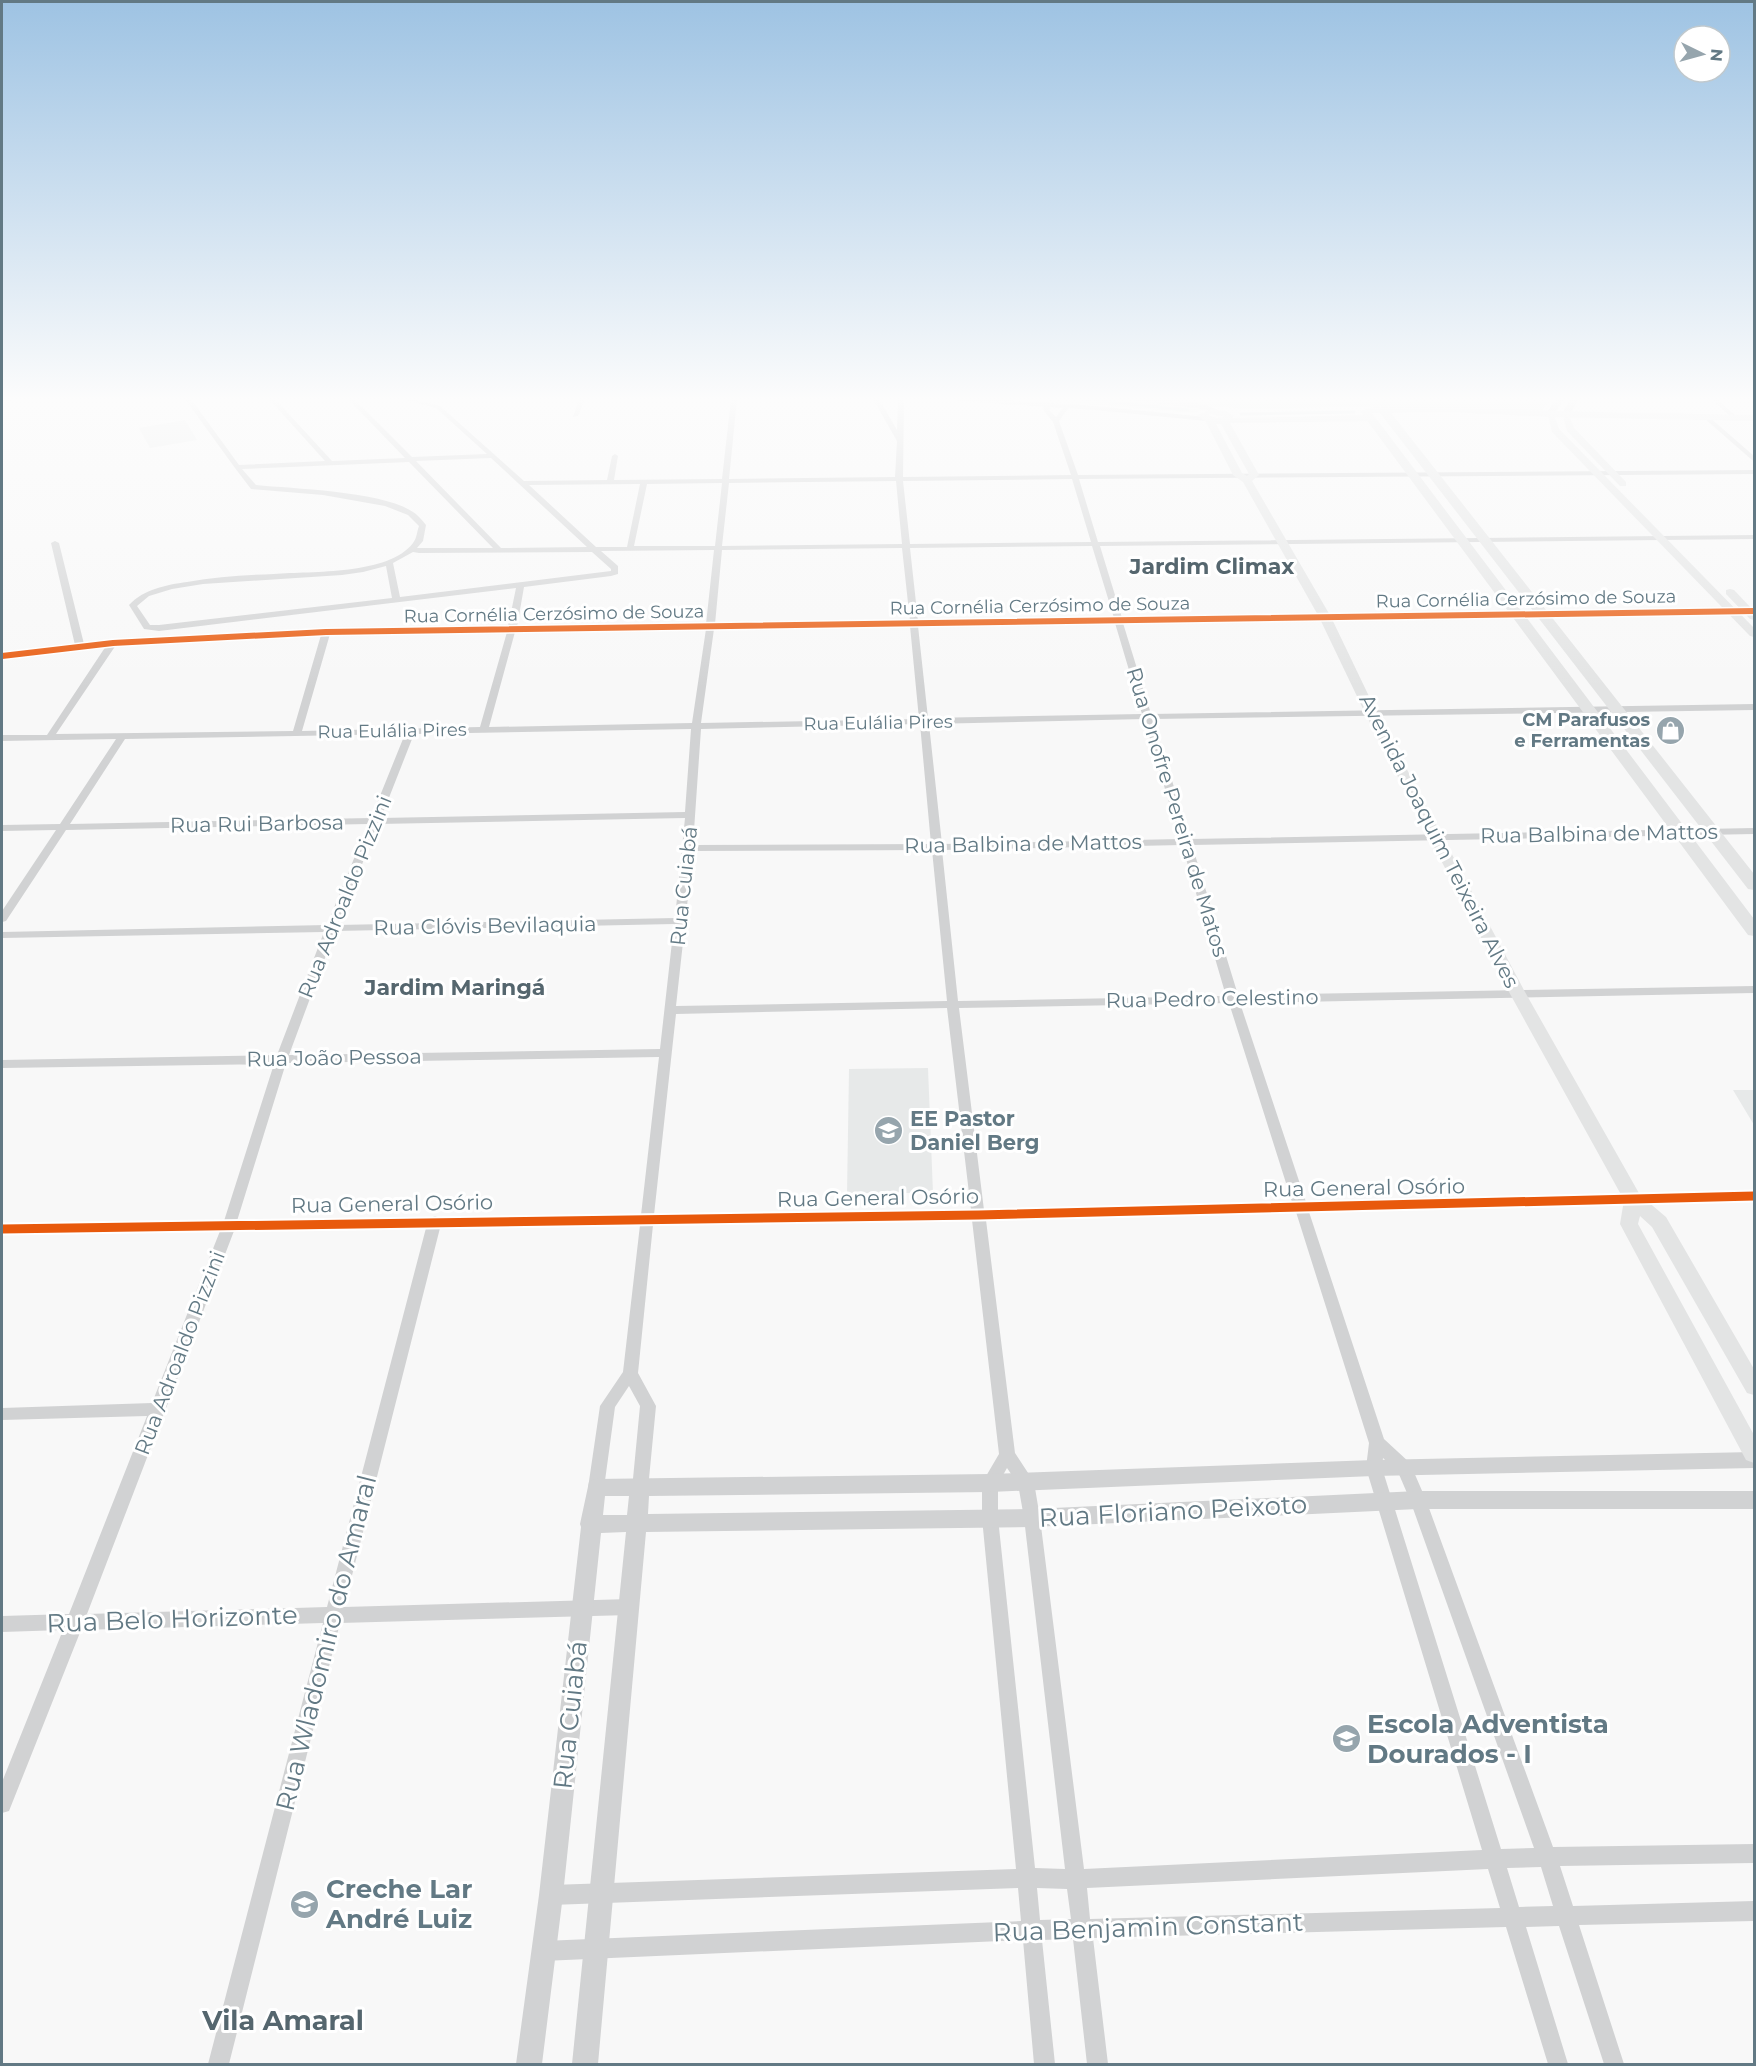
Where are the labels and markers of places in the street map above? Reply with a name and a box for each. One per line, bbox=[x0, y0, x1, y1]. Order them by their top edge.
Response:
place label: CM Parafusos e Ferramentas bbox=[1514, 709, 1650, 752]
shop icon: CM Parafusos e Ferramentas bbox=[1655, 714, 1687, 746]
place label: EE Pastor Daniel Berg bbox=[910, 1106, 1040, 1155]
school or university icon: EE Pastor Daniel Berg bbox=[873, 1115, 905, 1147]
place label: Escola Adventista Dourados - I bbox=[1367, 1708, 1609, 1770]
school or university icon: Escola Adventista Dourados - I bbox=[1330, 1723, 1362, 1755]
place label: Creche Lar André Luiz bbox=[325, 1873, 472, 1935]
school or university icon: Creche Lar André Luiz bbox=[289, 1888, 321, 1920]

